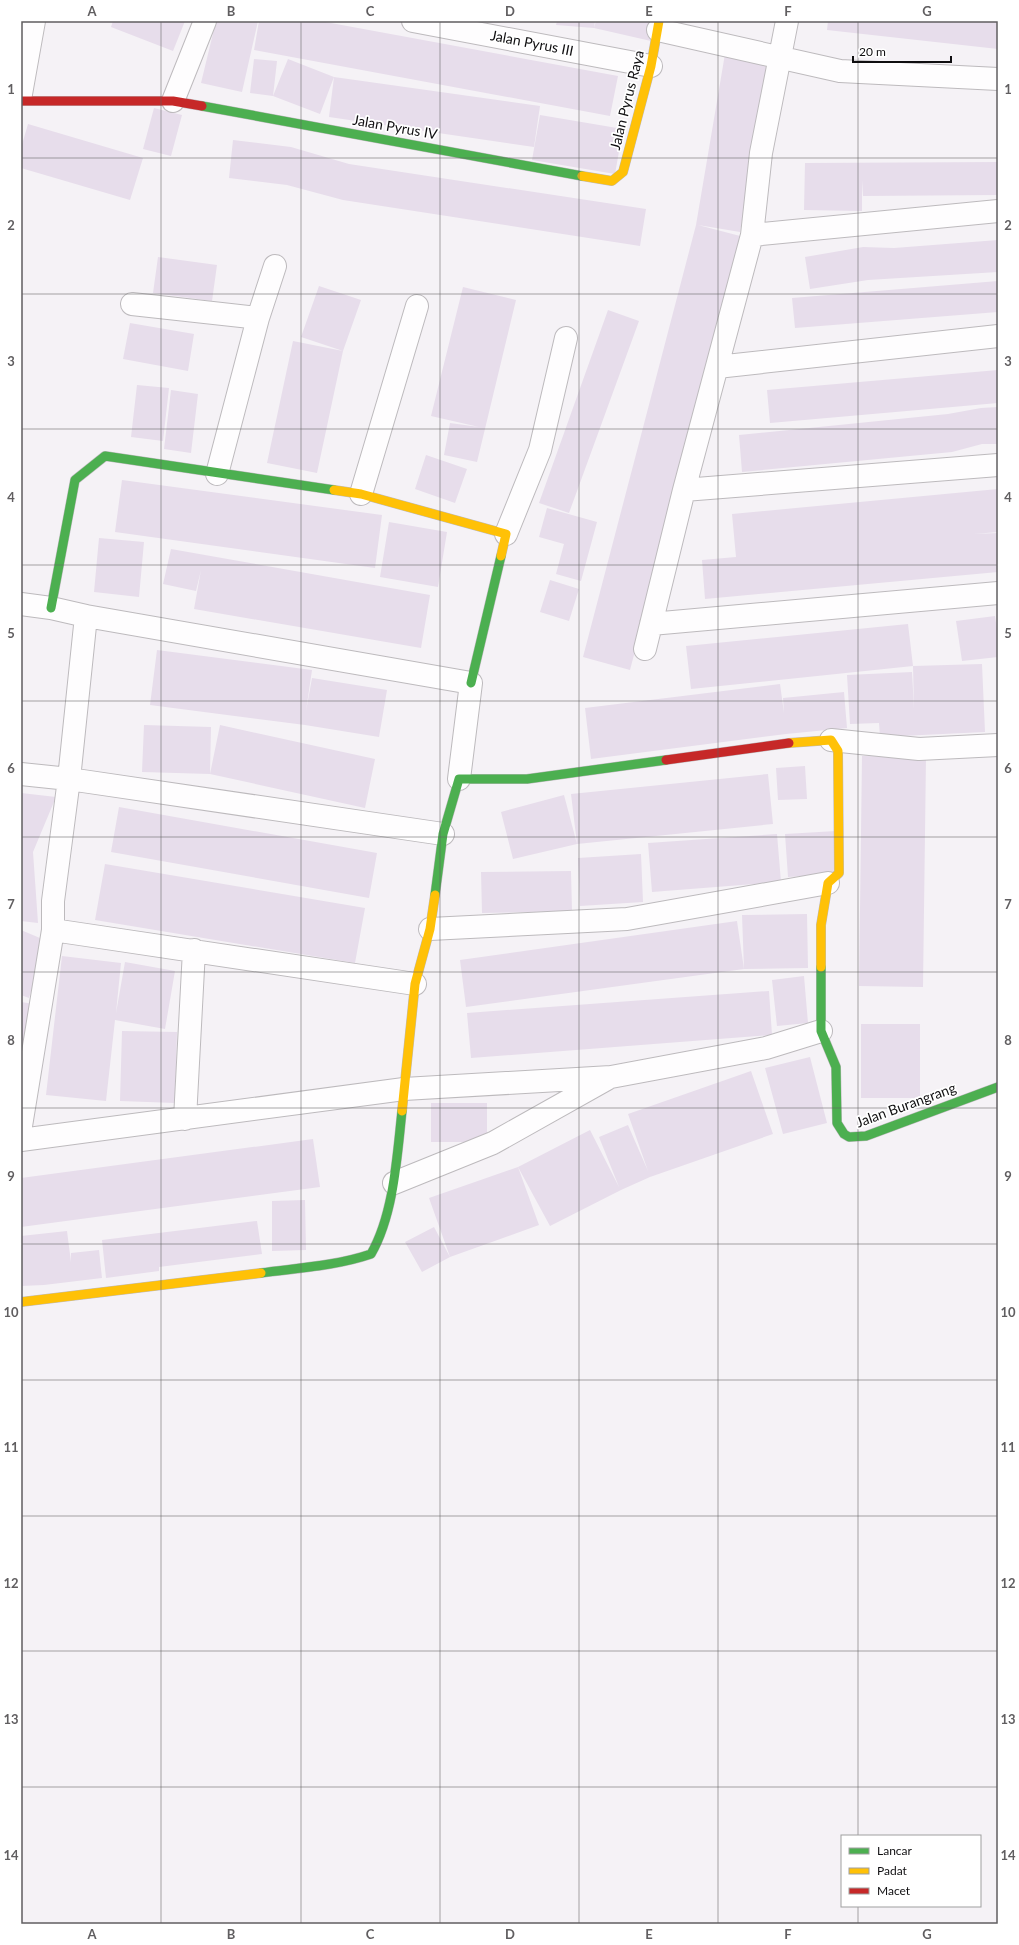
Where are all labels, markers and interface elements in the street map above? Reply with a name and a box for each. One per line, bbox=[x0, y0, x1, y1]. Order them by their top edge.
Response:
text: A bbox=[86, 3, 97, 19]
text: B bbox=[227, 3, 236, 19]
text: C bbox=[366, 3, 375, 19]
text: D bbox=[505, 3, 515, 19]
text: E bbox=[645, 3, 653, 19]
text: F bbox=[784, 3, 792, 19]
text: G bbox=[922, 3, 932, 19]
street label: Jalan Pyrus III bbox=[489, 26, 575, 59]
scale bar bbox=[853, 38, 951, 64]
text: 20 m bbox=[859, 44, 886, 59]
street label: Jalan Pyrus Raya bbox=[606, 48, 647, 151]
text: 1 bbox=[7, 81, 15, 97]
text: 1 bbox=[1004, 81, 1012, 97]
street label: Jalan Pyrus IV bbox=[351, 111, 439, 142]
text: 2 bbox=[7, 217, 15, 233]
text: 2 bbox=[1004, 217, 1012, 233]
text: 3 bbox=[7, 353, 15, 369]
text: 3 bbox=[1004, 353, 1012, 369]
text: 4 bbox=[7, 489, 15, 505]
text: 4 bbox=[1004, 489, 1012, 505]
text: 5 bbox=[7, 625, 15, 641]
text: 5 bbox=[1004, 625, 1012, 641]
text: 6 bbox=[7, 760, 15, 776]
text: 6 bbox=[1004, 760, 1012, 776]
text: 7 bbox=[7, 896, 15, 912]
text: 7 bbox=[1004, 896, 1012, 912]
text: 8 bbox=[7, 1032, 15, 1048]
text: 8 bbox=[1004, 1032, 1012, 1048]
street label: Jalan Burangrang bbox=[854, 1079, 958, 1130]
text: 9 bbox=[7, 1168, 15, 1184]
text: 9 bbox=[1004, 1168, 1012, 1184]
text: 10 bbox=[3, 1304, 19, 1320]
text: 10 bbox=[1000, 1304, 1016, 1320]
text: 11 bbox=[3, 1439, 19, 1455]
text: 11 bbox=[1000, 1439, 1016, 1455]
text: 12 bbox=[3, 1575, 19, 1591]
text: 12 bbox=[1000, 1575, 1016, 1591]
text: 13 bbox=[3, 1711, 19, 1727]
text: 13 bbox=[1000, 1711, 1016, 1727]
legend bbox=[841, 1835, 981, 1907]
text: Lancar bbox=[877, 1843, 913, 1858]
text: 14 bbox=[3, 1847, 19, 1863]
text: 14 bbox=[1000, 1847, 1016, 1863]
text: Padat bbox=[877, 1863, 908, 1878]
text: Macet bbox=[877, 1883, 911, 1898]
text: A bbox=[86, 1926, 97, 1942]
text: B bbox=[227, 1926, 236, 1942]
text: C bbox=[366, 1926, 375, 1942]
text: D bbox=[505, 1926, 515, 1942]
text: E bbox=[645, 1926, 653, 1942]
text: F bbox=[784, 1926, 792, 1942]
text: G bbox=[922, 1926, 932, 1942]

